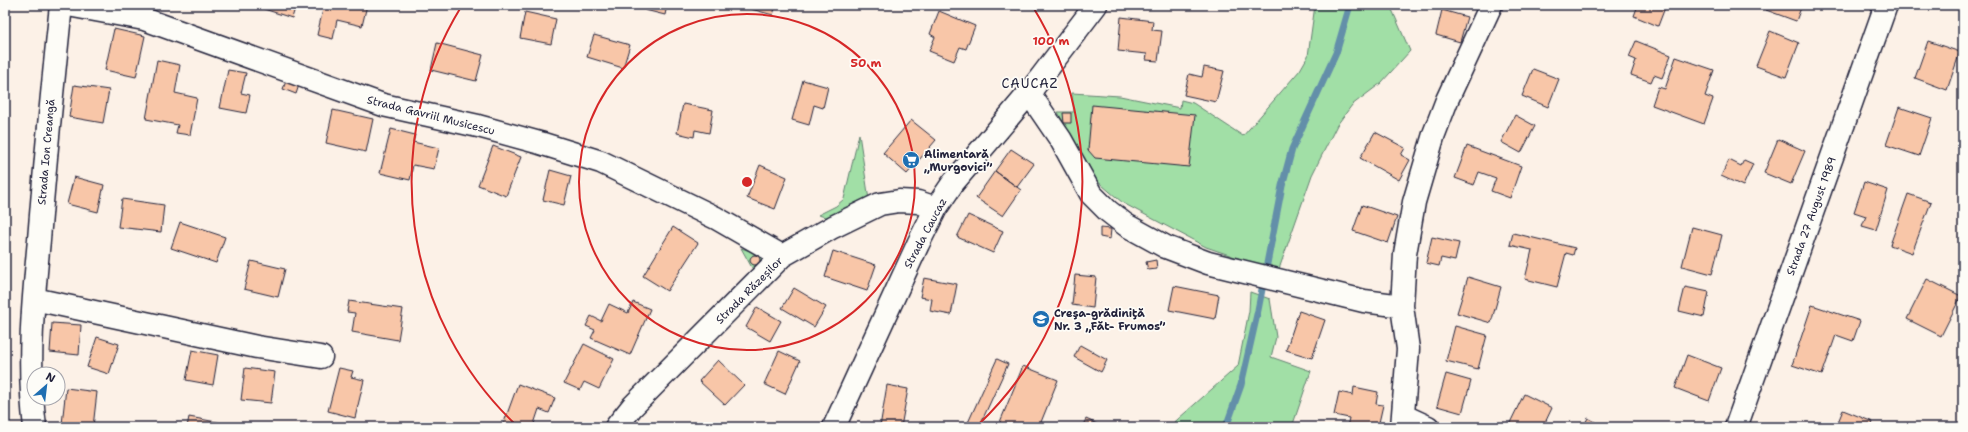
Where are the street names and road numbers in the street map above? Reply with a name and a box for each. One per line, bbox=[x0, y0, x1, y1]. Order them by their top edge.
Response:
street label: Strada Gavriil Musicescu bbox=[365, 92, 496, 139]
street label: Strada Ion Creangă bbox=[34, 98, 59, 206]
street label: Strada 27 August 1989 bbox=[1783, 155, 1840, 278]
street label: Strada Caucaz bbox=[901, 195, 950, 271]
street label: Strada Răzeșilor bbox=[712, 253, 786, 327]

